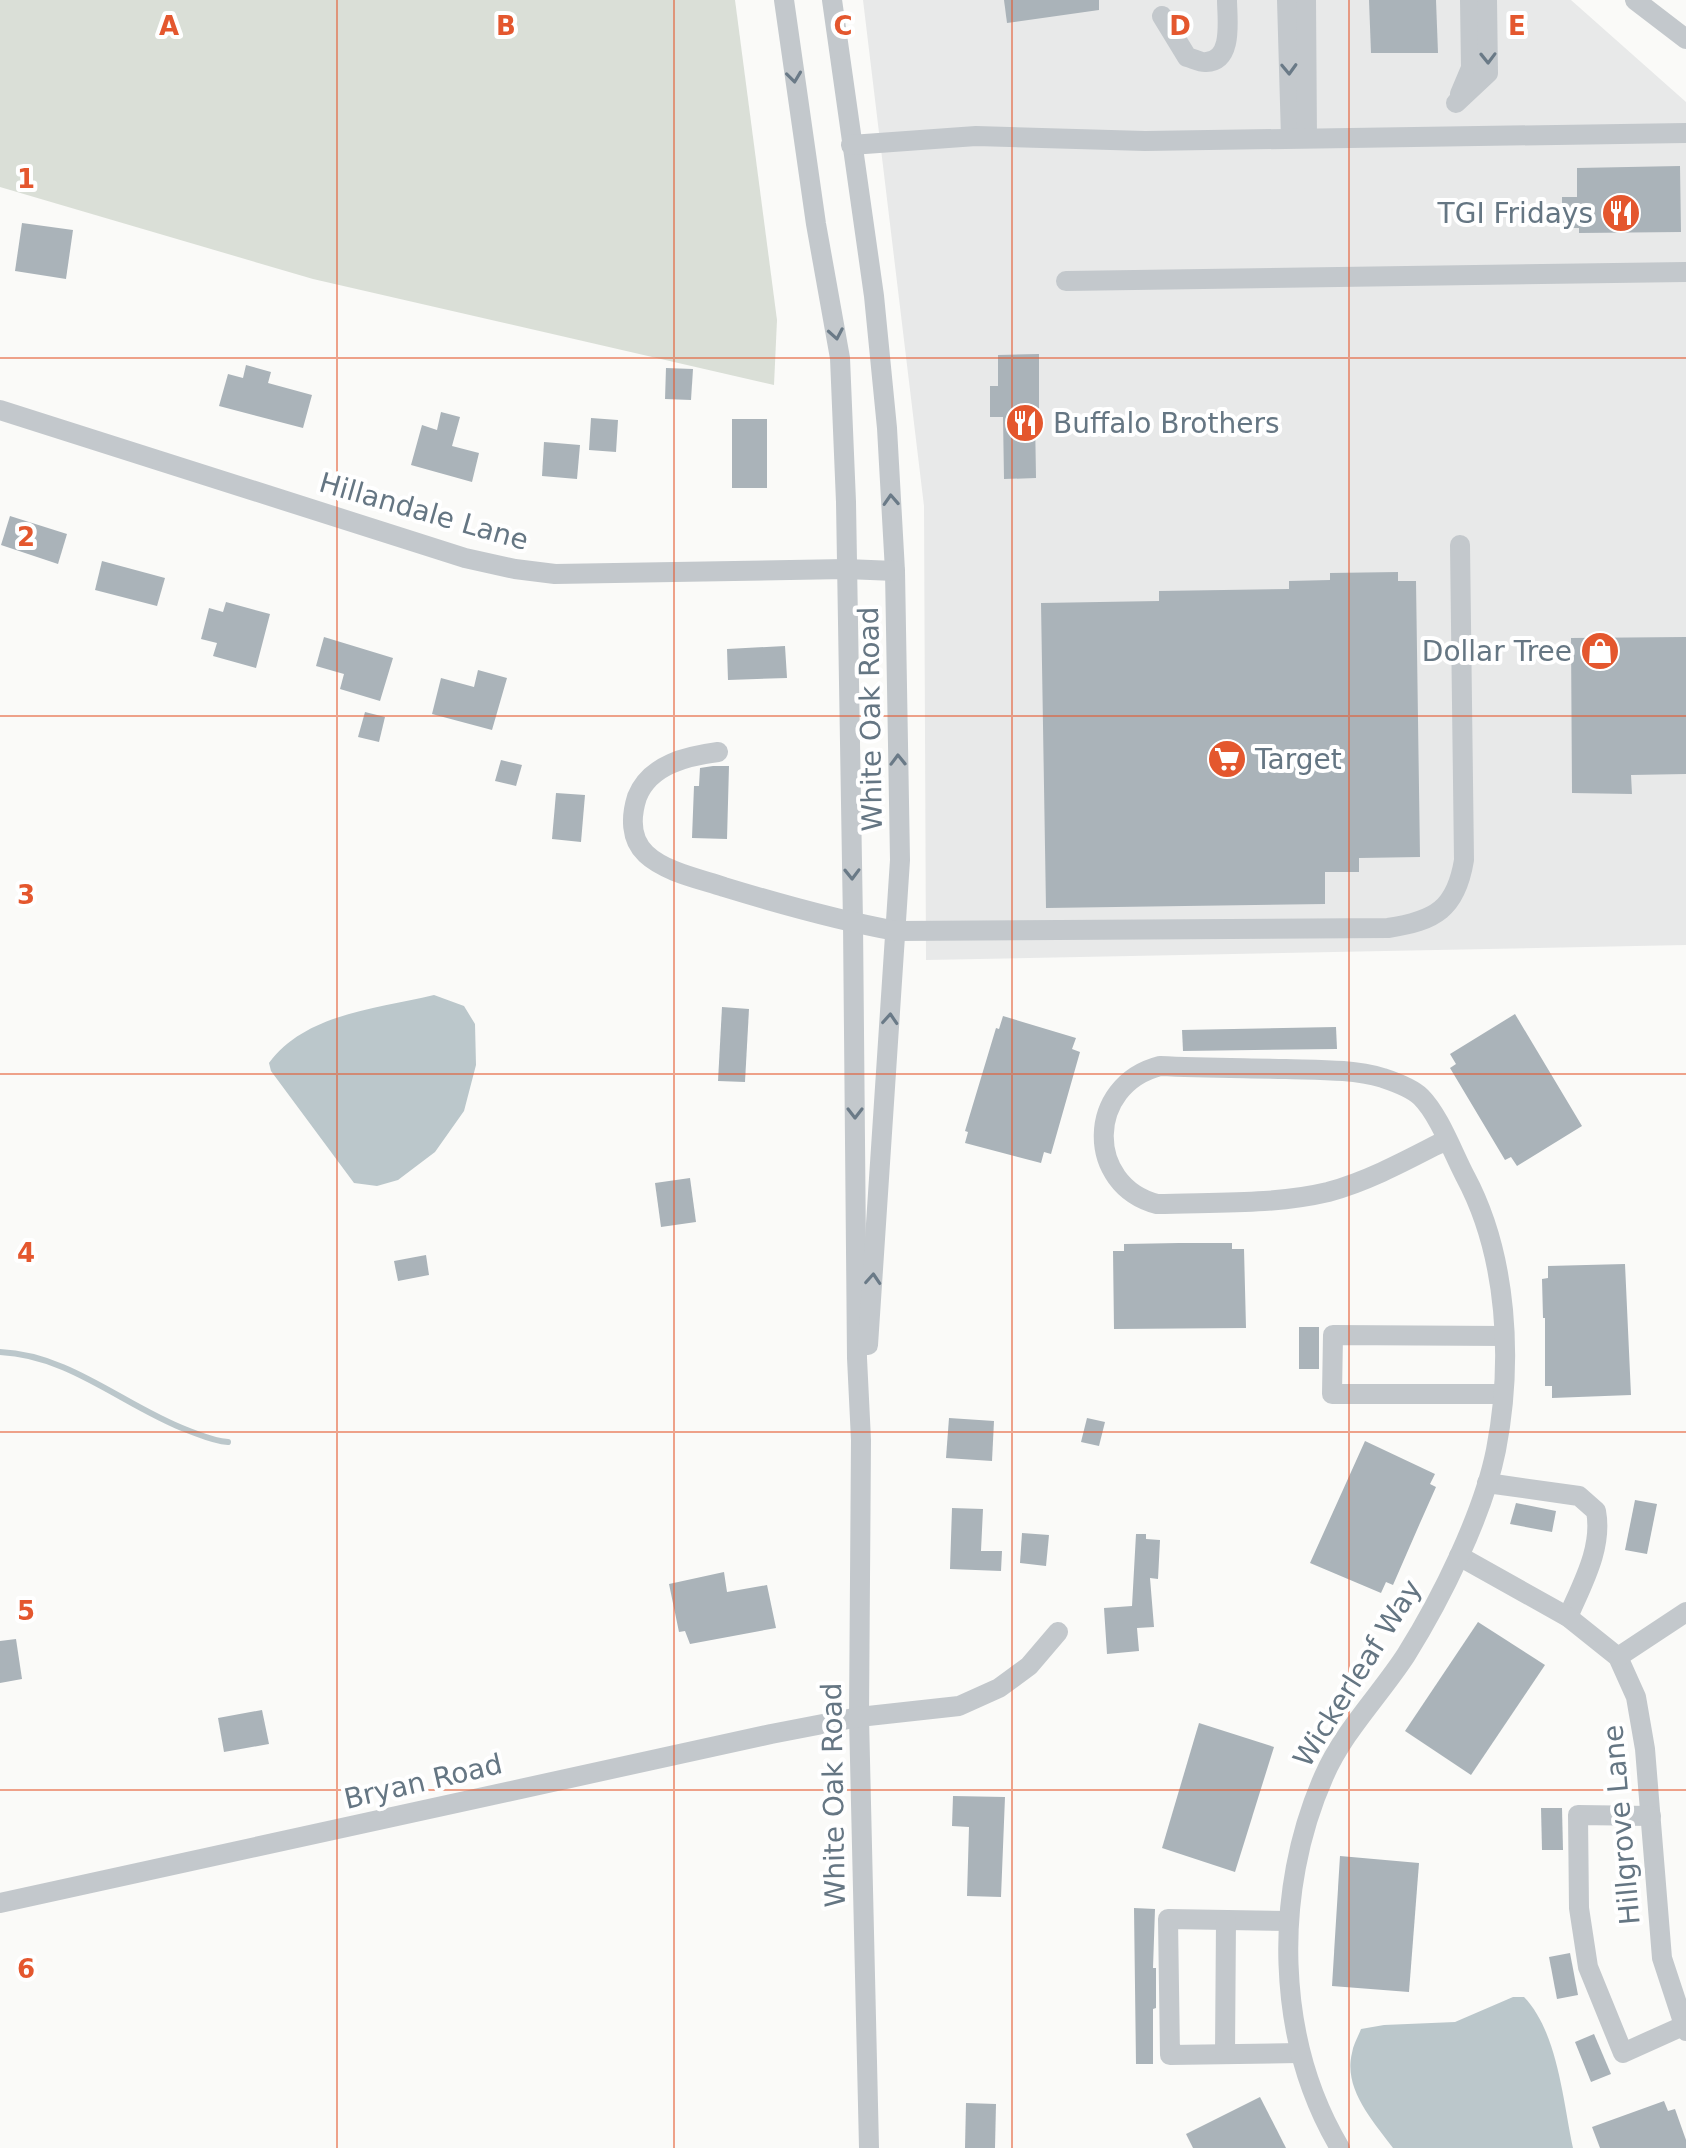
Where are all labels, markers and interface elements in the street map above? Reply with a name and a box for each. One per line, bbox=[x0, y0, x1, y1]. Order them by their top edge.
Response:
text: A bbox=[159, 11, 179, 41]
text: B bbox=[496, 11, 516, 41]
text: C bbox=[833, 11, 853, 41]
text: D bbox=[1169, 11, 1191, 41]
text: E bbox=[1508, 11, 1526, 41]
one-way arrow bbox=[1479, 52, 1496, 65]
one-way arrow bbox=[1280, 63, 1297, 76]
one-way arrow bbox=[786, 71, 803, 84]
text: 1 bbox=[17, 164, 35, 194]
restaurant icon: TGI Fridays bbox=[1600, 192, 1642, 234]
place label: TGI Fridays bbox=[1437, 197, 1593, 230]
one-way arrow bbox=[826, 327, 843, 341]
restaurant icon: Buffalo Brothers bbox=[1004, 402, 1046, 444]
place label: Buffalo Brothers bbox=[1053, 407, 1280, 440]
street label: Hillandale Lane bbox=[316, 466, 532, 557]
one-way arrow bbox=[883, 493, 900, 506]
text: 2 bbox=[17, 522, 35, 552]
street label: White Oak Road bbox=[852, 606, 889, 832]
shop icon: Dollar Tree bbox=[1579, 630, 1621, 672]
place label: Dollar Tree bbox=[1422, 635, 1572, 668]
supermarket icon: Target bbox=[1206, 738, 1248, 780]
place label: Target bbox=[1254, 743, 1342, 776]
one-way arrow bbox=[889, 753, 907, 766]
one-way arrow bbox=[844, 868, 861, 881]
text: 3 bbox=[17, 880, 35, 910]
one-way arrow bbox=[881, 1012, 898, 1025]
one-way arrow bbox=[846, 1107, 864, 1120]
text: 4 bbox=[17, 1238, 35, 1268]
one-way arrow bbox=[864, 1272, 881, 1285]
street label: Wickerleaf Way bbox=[1287, 1573, 1428, 1773]
text: 5 bbox=[17, 1596, 35, 1626]
street label: White Oak Road bbox=[815, 1682, 852, 1908]
street label: Hillgrove Lane bbox=[1596, 1724, 1647, 1926]
street label: Bryan Road bbox=[341, 1747, 505, 1816]
text: 6 bbox=[17, 1954, 35, 1984]

